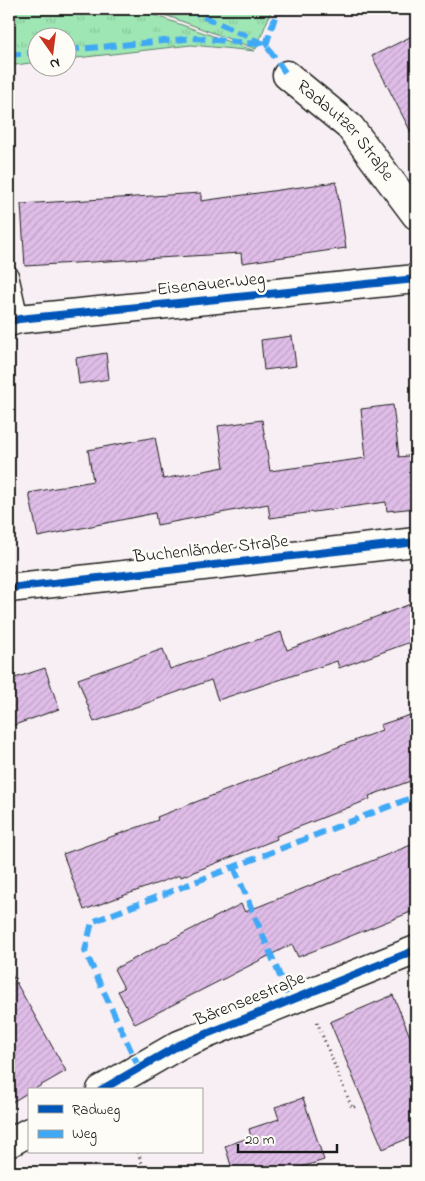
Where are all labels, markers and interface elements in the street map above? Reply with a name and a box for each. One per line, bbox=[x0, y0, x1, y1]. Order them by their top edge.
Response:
north arrow bbox=[28, 28, 78, 78]
text: N bbox=[48, 52, 62, 74]
street label: Radautzer Straße bbox=[290, 75, 400, 188]
street label: Eisenauer Weg bbox=[156, 266, 266, 305]
street label: Buchenländer Straße bbox=[131, 529, 291, 571]
street label: Bärenseestraße bbox=[190, 966, 310, 1034]
legend bbox=[28, 1088, 202, 1154]
text: Radweg bbox=[72, 1099, 120, 1122]
scale bar bbox=[238, 1121, 336, 1153]
text: Weg bbox=[72, 1123, 97, 1146]
text: 20 m bbox=[245, 1129, 275, 1151]

